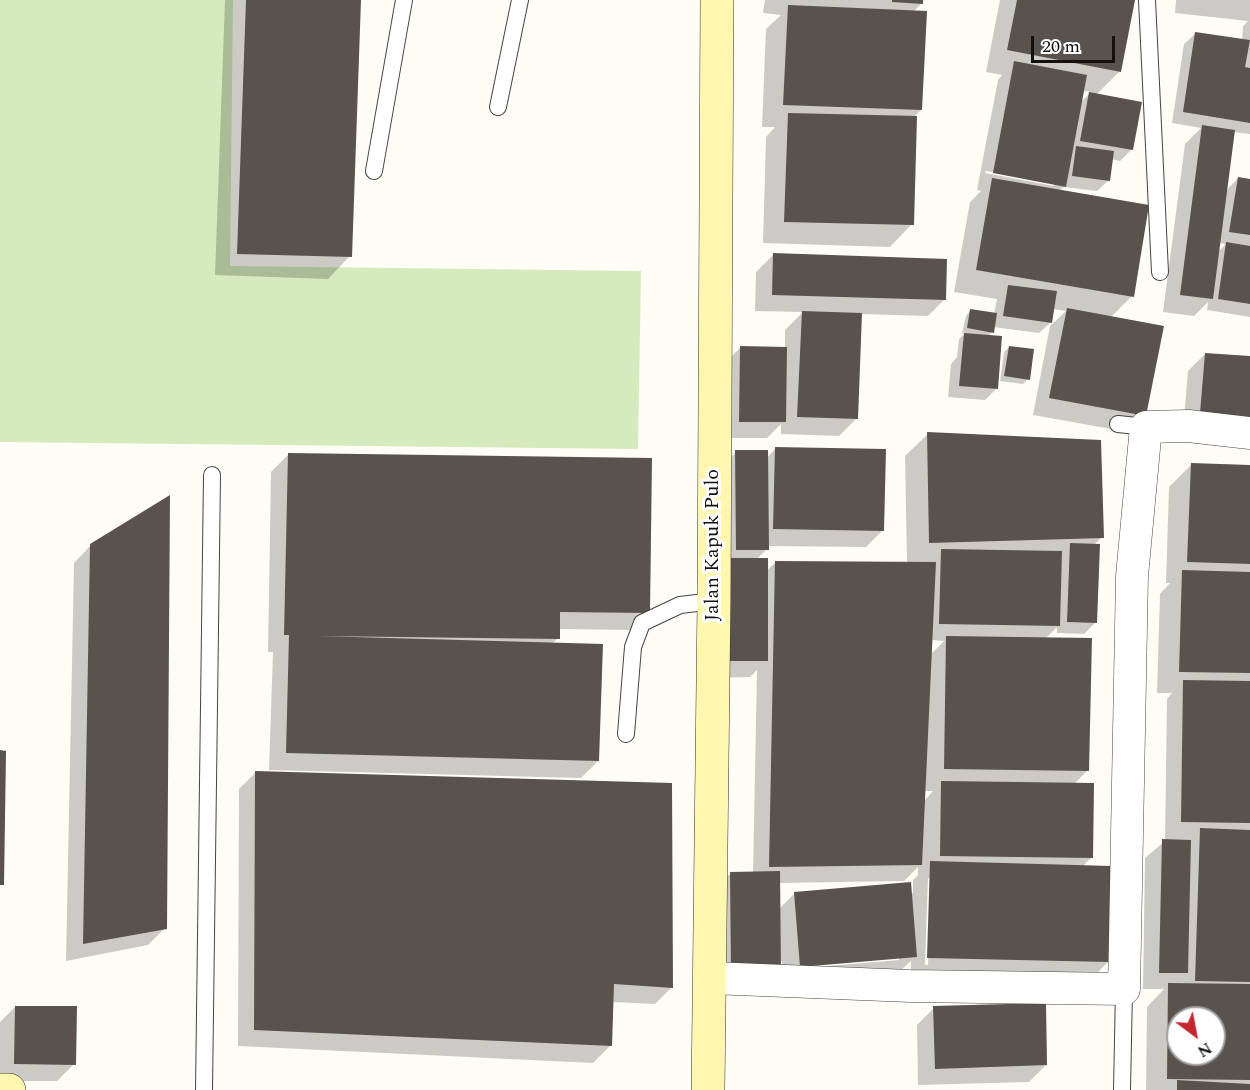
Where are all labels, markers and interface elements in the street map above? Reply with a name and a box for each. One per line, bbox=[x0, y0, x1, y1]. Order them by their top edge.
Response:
scale bar bbox=[1034, 24, 1118, 62]
text: 20 m bbox=[1042, 33, 1080, 60]
street label: Jalan Kapuk Pulo bbox=[702, 469, 726, 621]
north arrow bbox=[1166, 1006, 1226, 1066]
text: N bbox=[1193, 1036, 1216, 1063]

